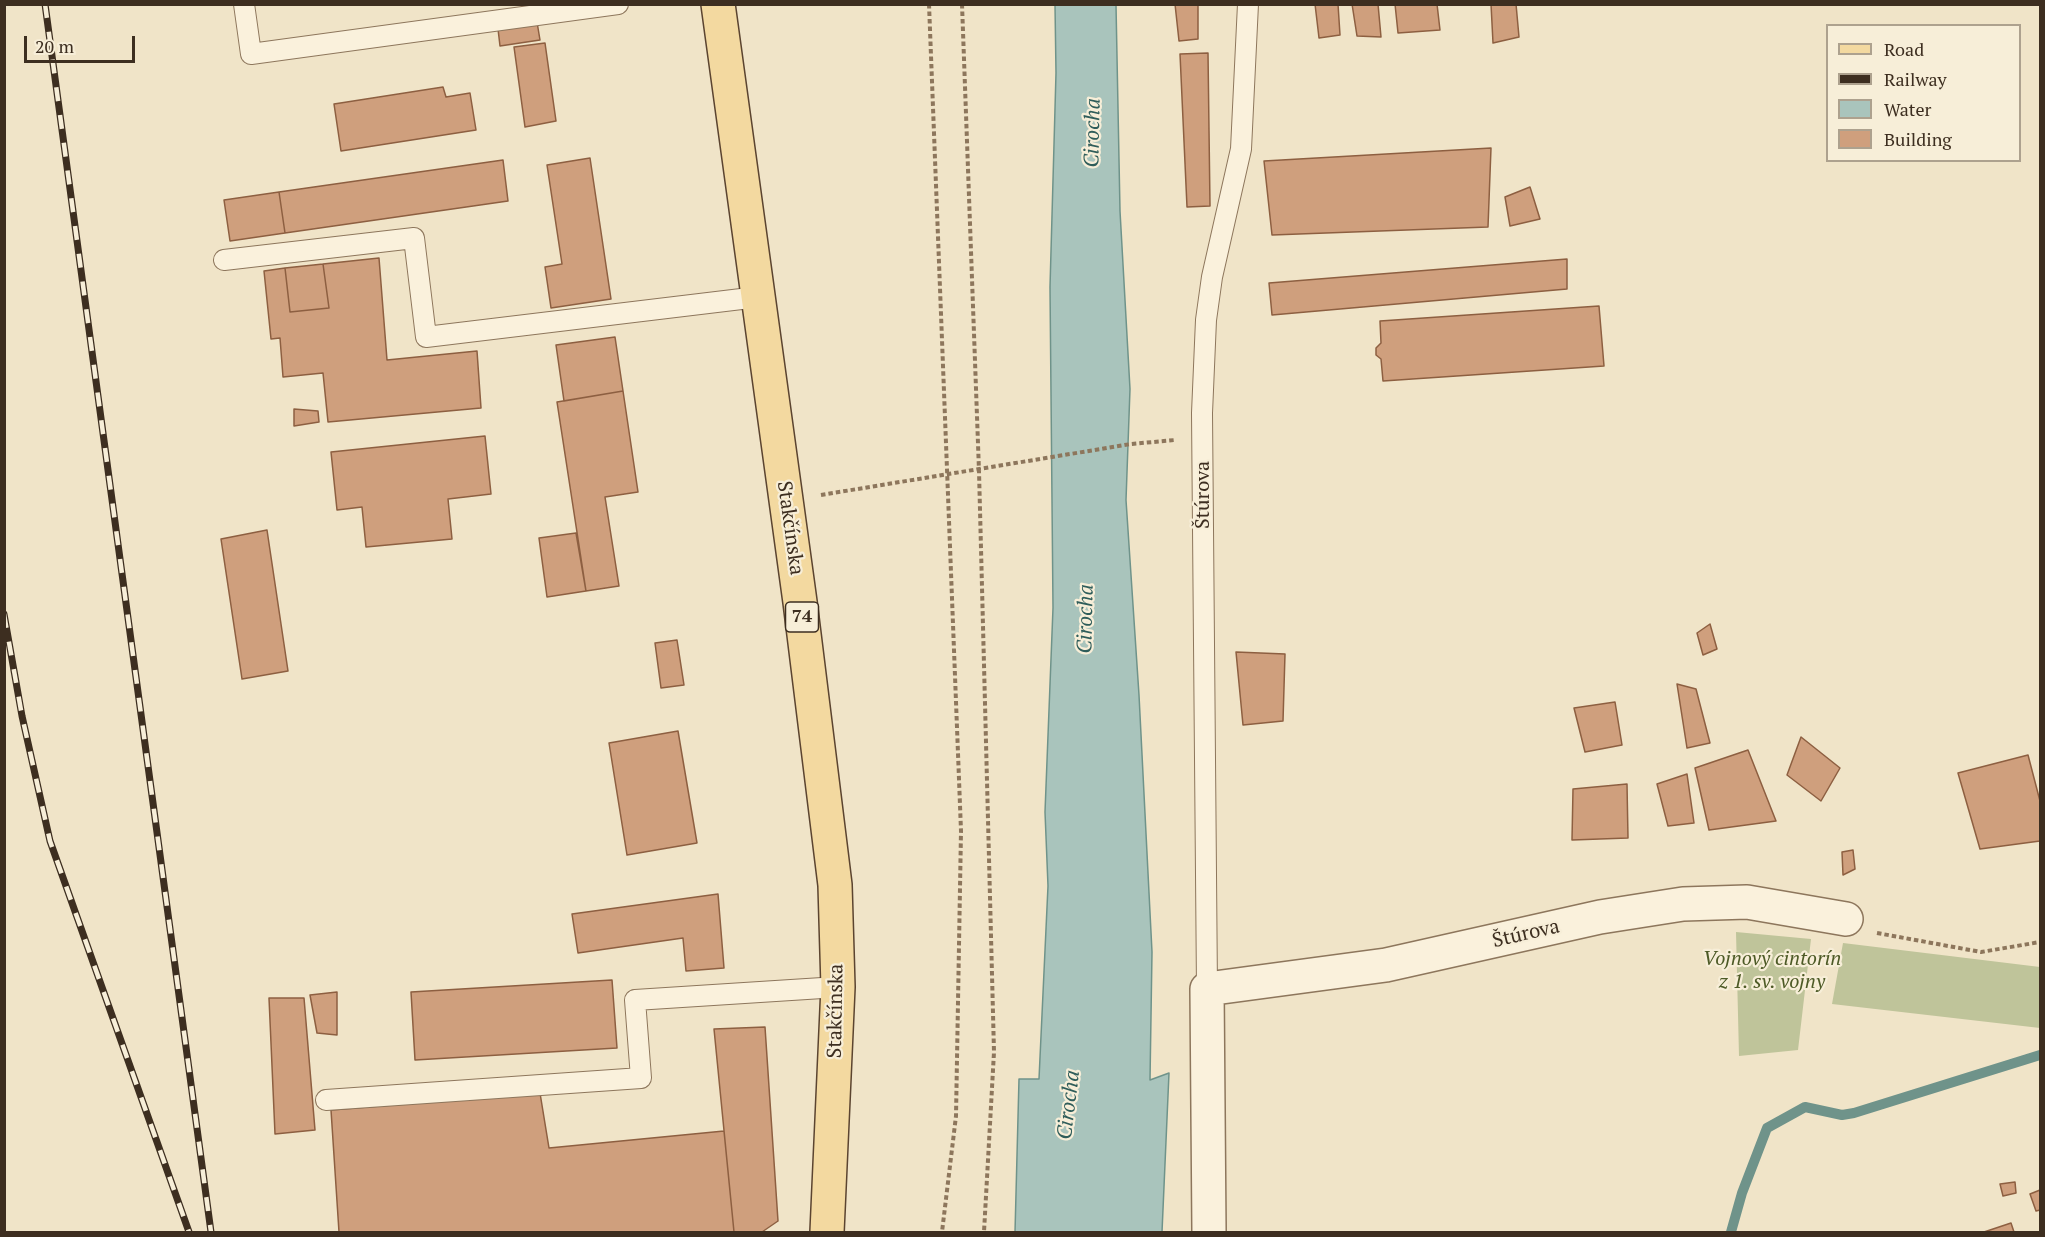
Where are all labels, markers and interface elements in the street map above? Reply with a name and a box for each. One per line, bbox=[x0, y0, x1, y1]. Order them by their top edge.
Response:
scale bar bbox=[27, 24, 138, 62]
legend bbox=[1826, 24, 2021, 162]
text: 20 m bbox=[35, 34, 74, 58]
text: Road bbox=[1884, 37, 1924, 61]
text: Railway bbox=[1884, 67, 1947, 91]
text: Water bbox=[1884, 97, 1931, 121]
water label: Cirocha bbox=[1080, 98, 1106, 168]
text: Building bbox=[1884, 127, 1952, 151]
street label: Štúrova bbox=[1191, 461, 1215, 529]
street label: Stakčínska bbox=[772, 479, 808, 577]
water label: Cirocha bbox=[1073, 584, 1099, 654]
road number: 74 bbox=[786, 602, 818, 632]
street label: Štúrova bbox=[1490, 915, 1562, 953]
park label: Vojnový cintorín z 1. sv. vojny bbox=[1703, 947, 1841, 994]
street label: Stakčínska bbox=[823, 963, 849, 1059]
water label: Cirocha bbox=[1052, 1069, 1086, 1141]

